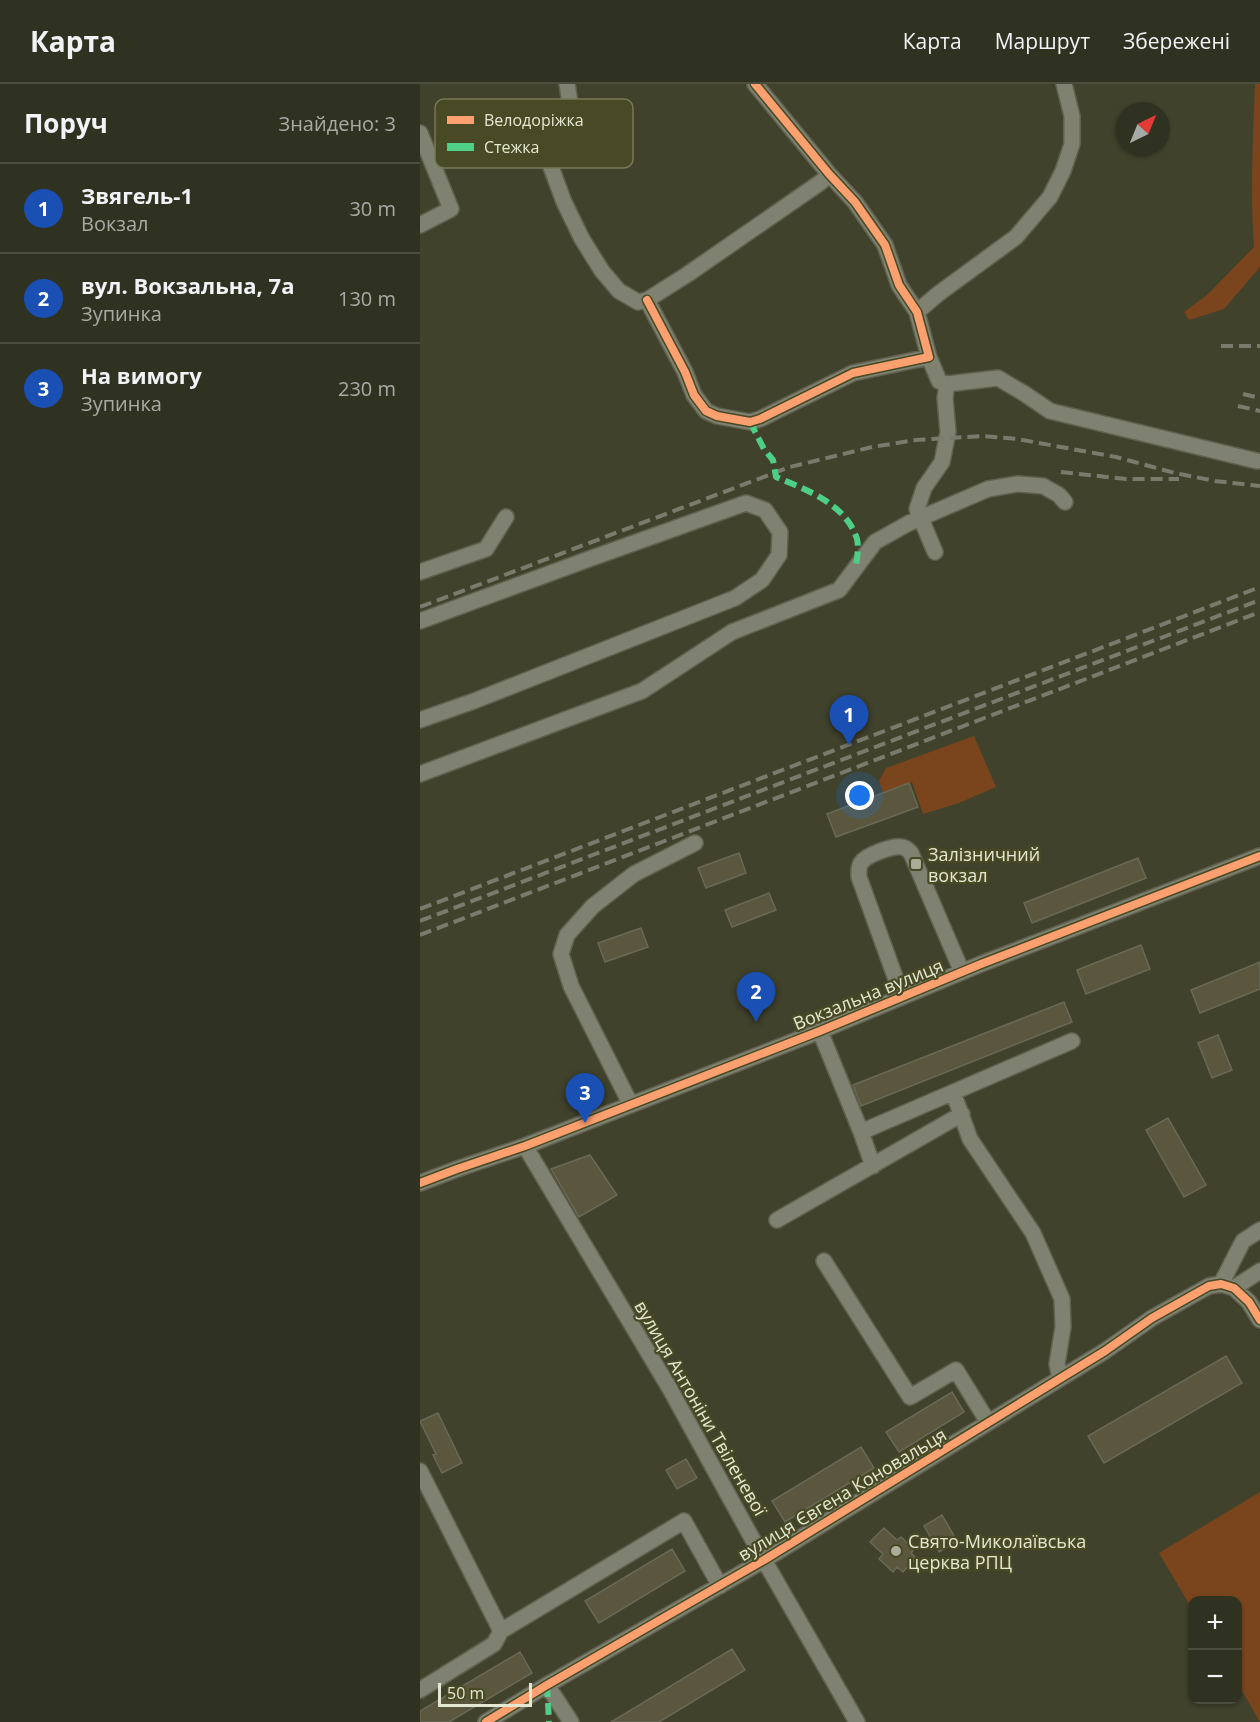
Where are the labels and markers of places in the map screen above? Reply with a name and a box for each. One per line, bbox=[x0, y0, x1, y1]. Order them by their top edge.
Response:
pin: 1 bbox=[830, 696, 868, 745]
place label: Залізничний вокзал bbox=[928, 842, 1040, 887]
marker: Залізничний вокзал bbox=[909, 857, 923, 871]
pin: 2 bbox=[736, 972, 776, 1022]
pin: 3 bbox=[566, 1074, 604, 1123]
place label: Свято-Миколаївська церква РПЦ bbox=[908, 1529, 1086, 1574]
marker: Свято-Миколаївська церква РПЦ bbox=[889, 1544, 903, 1558]

